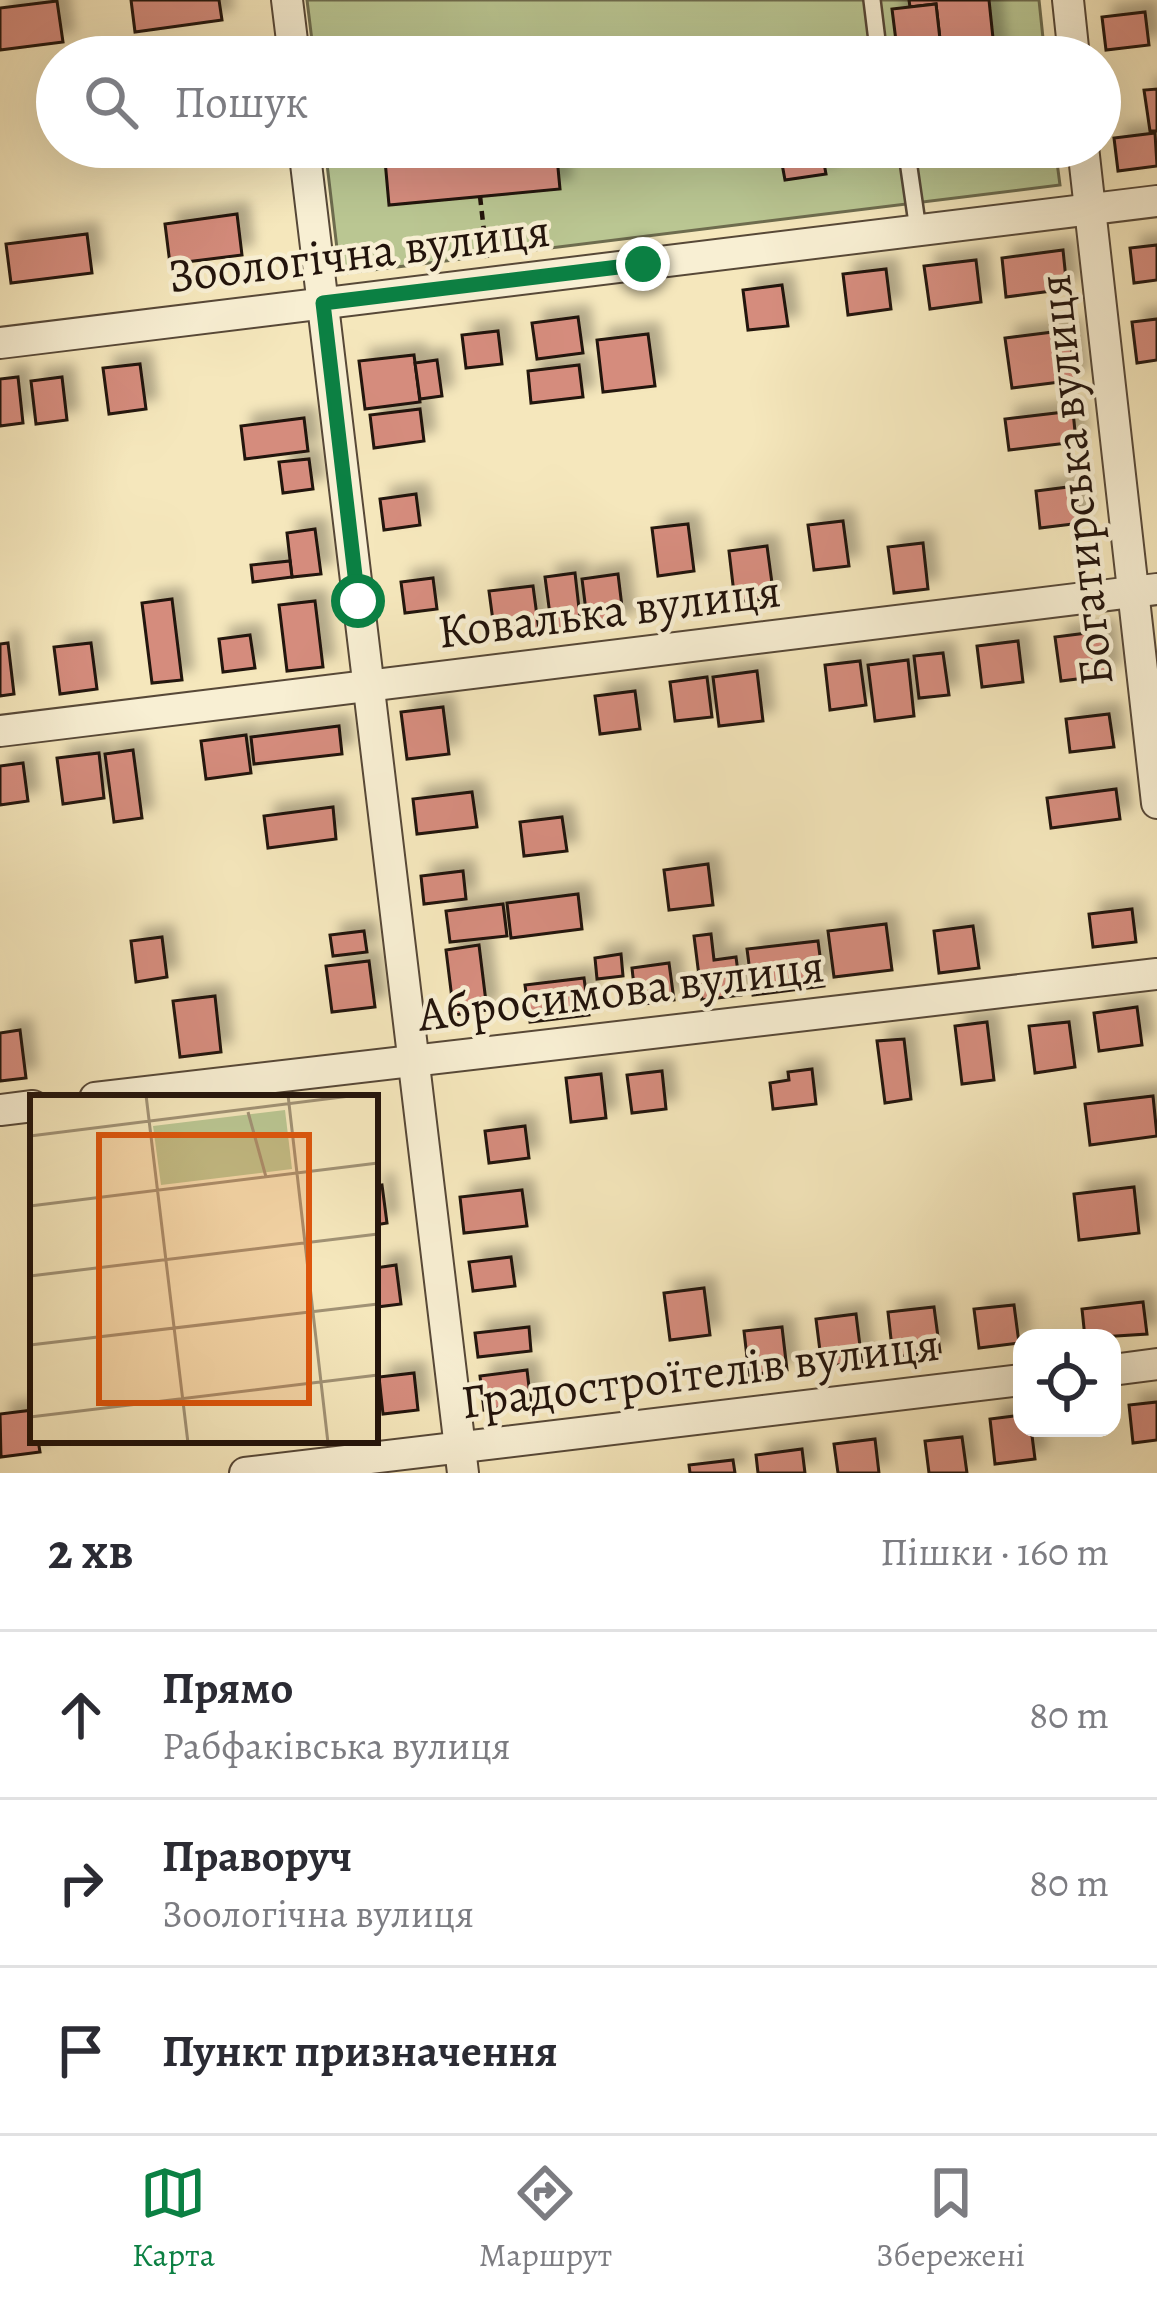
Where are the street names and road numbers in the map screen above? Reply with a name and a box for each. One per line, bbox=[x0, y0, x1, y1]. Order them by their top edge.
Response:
street label: Зоологічна вулиця bbox=[164, 197, 554, 309]
street label: Богатирська вулиця bbox=[1021, 271, 1129, 689]
street label: Ковалька вулиця bbox=[434, 557, 784, 665]
street label: Абросимова вулиця bbox=[413, 932, 828, 1048]
street label: Градостроїтелiв вулиця bbox=[457, 1311, 943, 1435]

